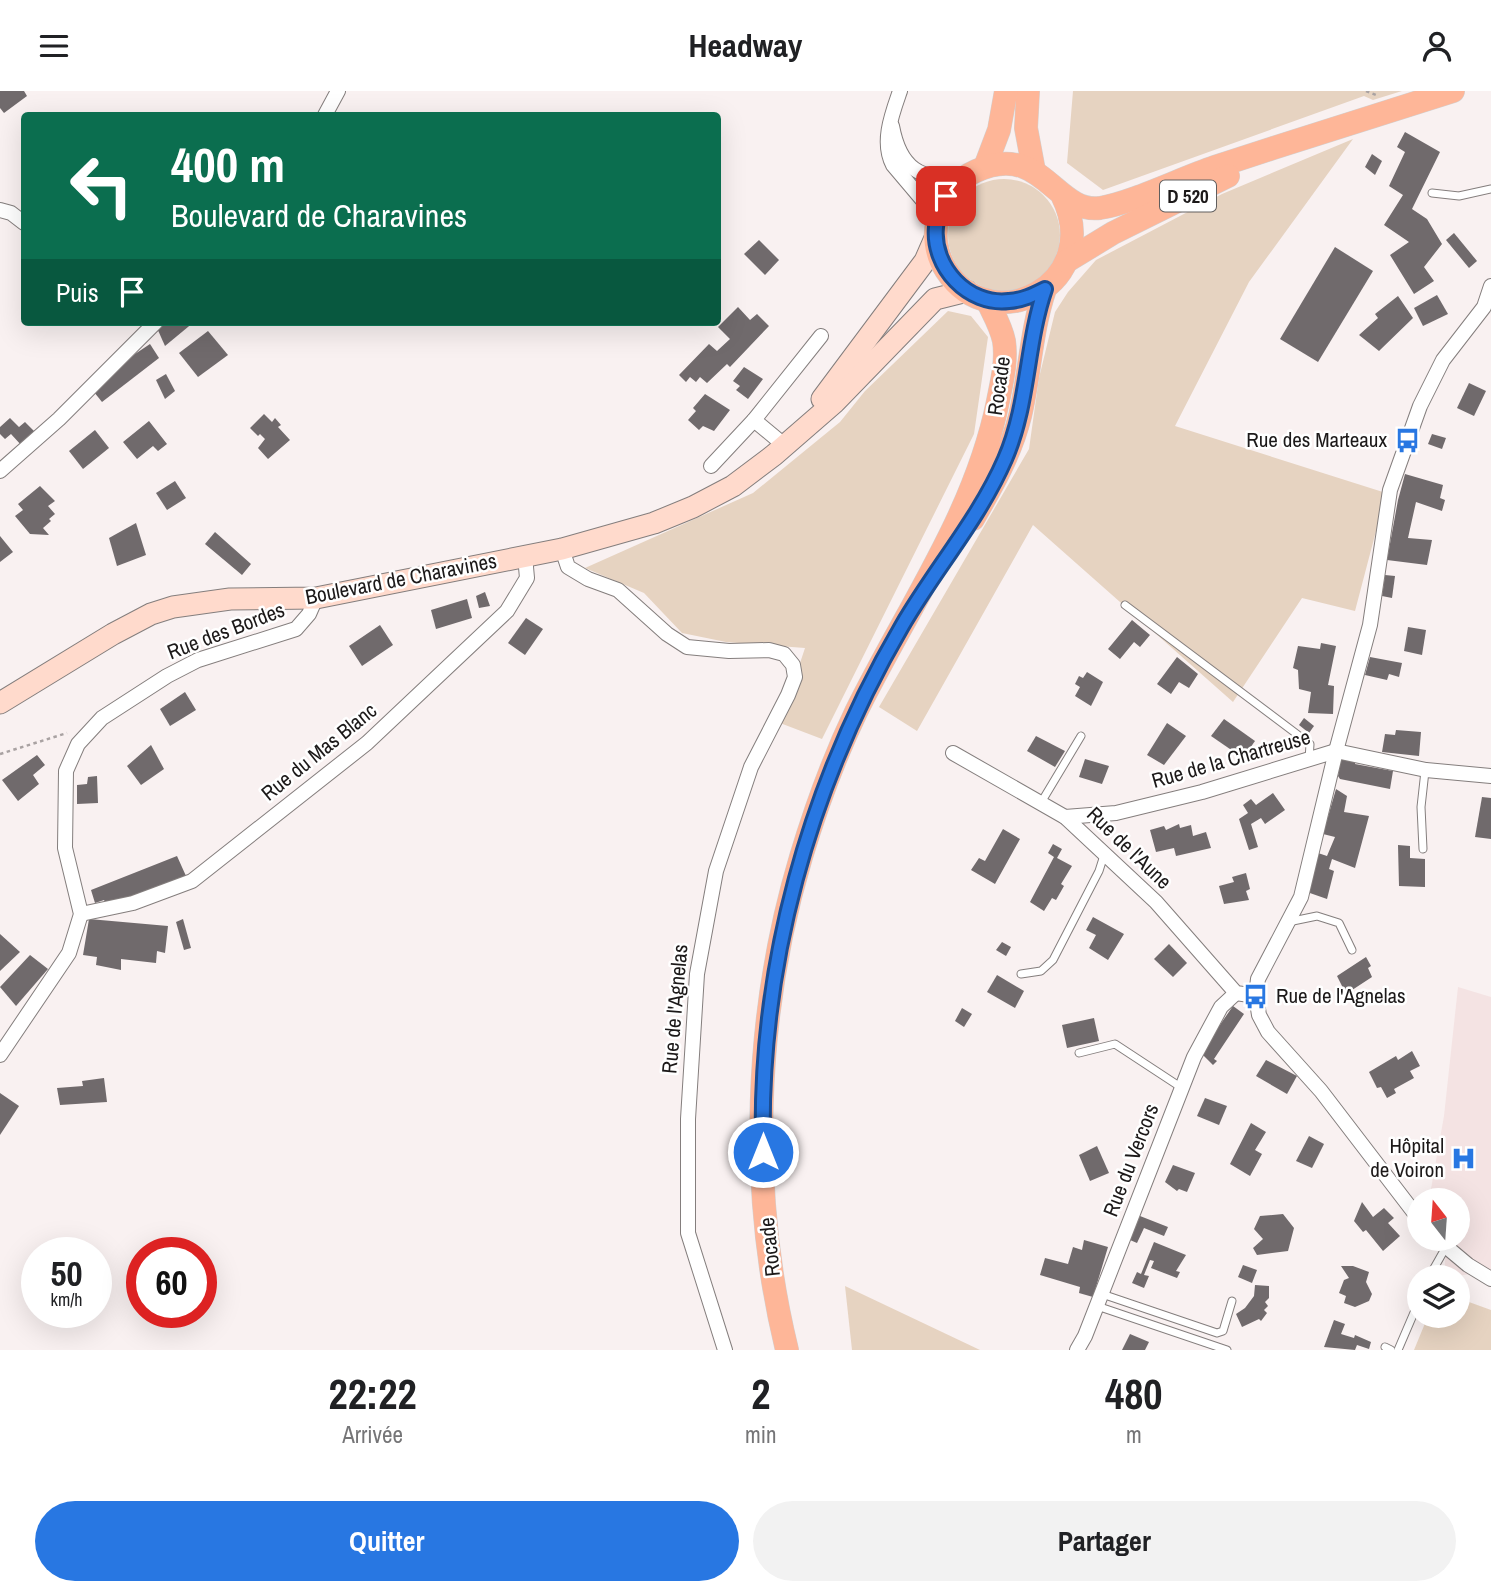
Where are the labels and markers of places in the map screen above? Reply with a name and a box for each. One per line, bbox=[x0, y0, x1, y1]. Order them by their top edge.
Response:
pin bbox=[916, 166, 976, 226]
place label: Rue des Marteaux bbox=[1246, 425, 1387, 454]
bus stop icon: Rue des Marteaux bbox=[1393, 426, 1421, 454]
place label: Rue de l'Agnelas bbox=[1276, 981, 1406, 1010]
bus stop icon: Rue de l'Agnelas bbox=[1242, 982, 1270, 1010]
place label: Hôpital de Voiron bbox=[1370, 1131, 1444, 1184]
hospital icon: Hôpital de Voiron bbox=[1450, 1144, 1478, 1172]

